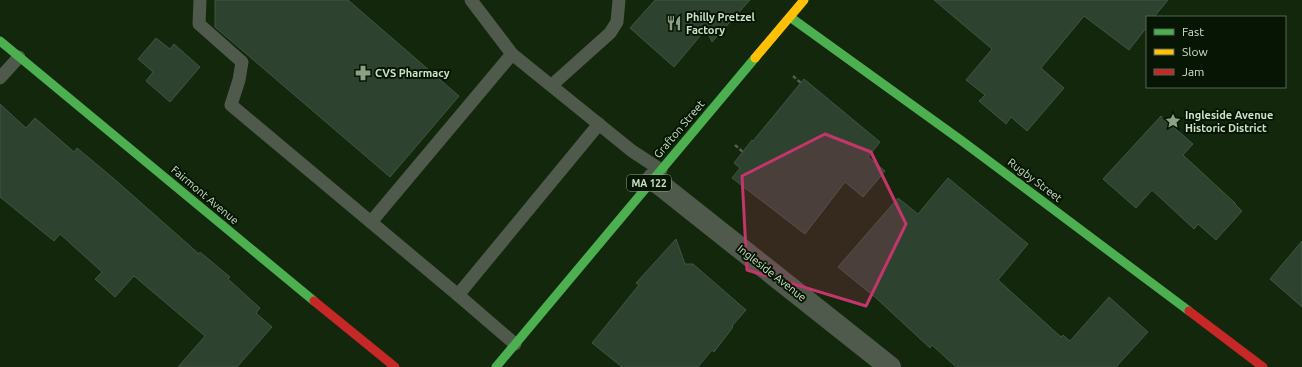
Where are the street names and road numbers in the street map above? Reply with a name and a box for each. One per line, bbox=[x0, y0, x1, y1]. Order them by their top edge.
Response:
street label: Grafton Street bbox=[651, 97, 707, 160]
street label: Rugby Street bbox=[1006, 156, 1065, 205]
street label: Fairmont Avenue bbox=[169, 163, 241, 227]
road number: MA 122 bbox=[627, 175, 671, 191]
street label: Ingleside Avenue bbox=[735, 242, 809, 304]

